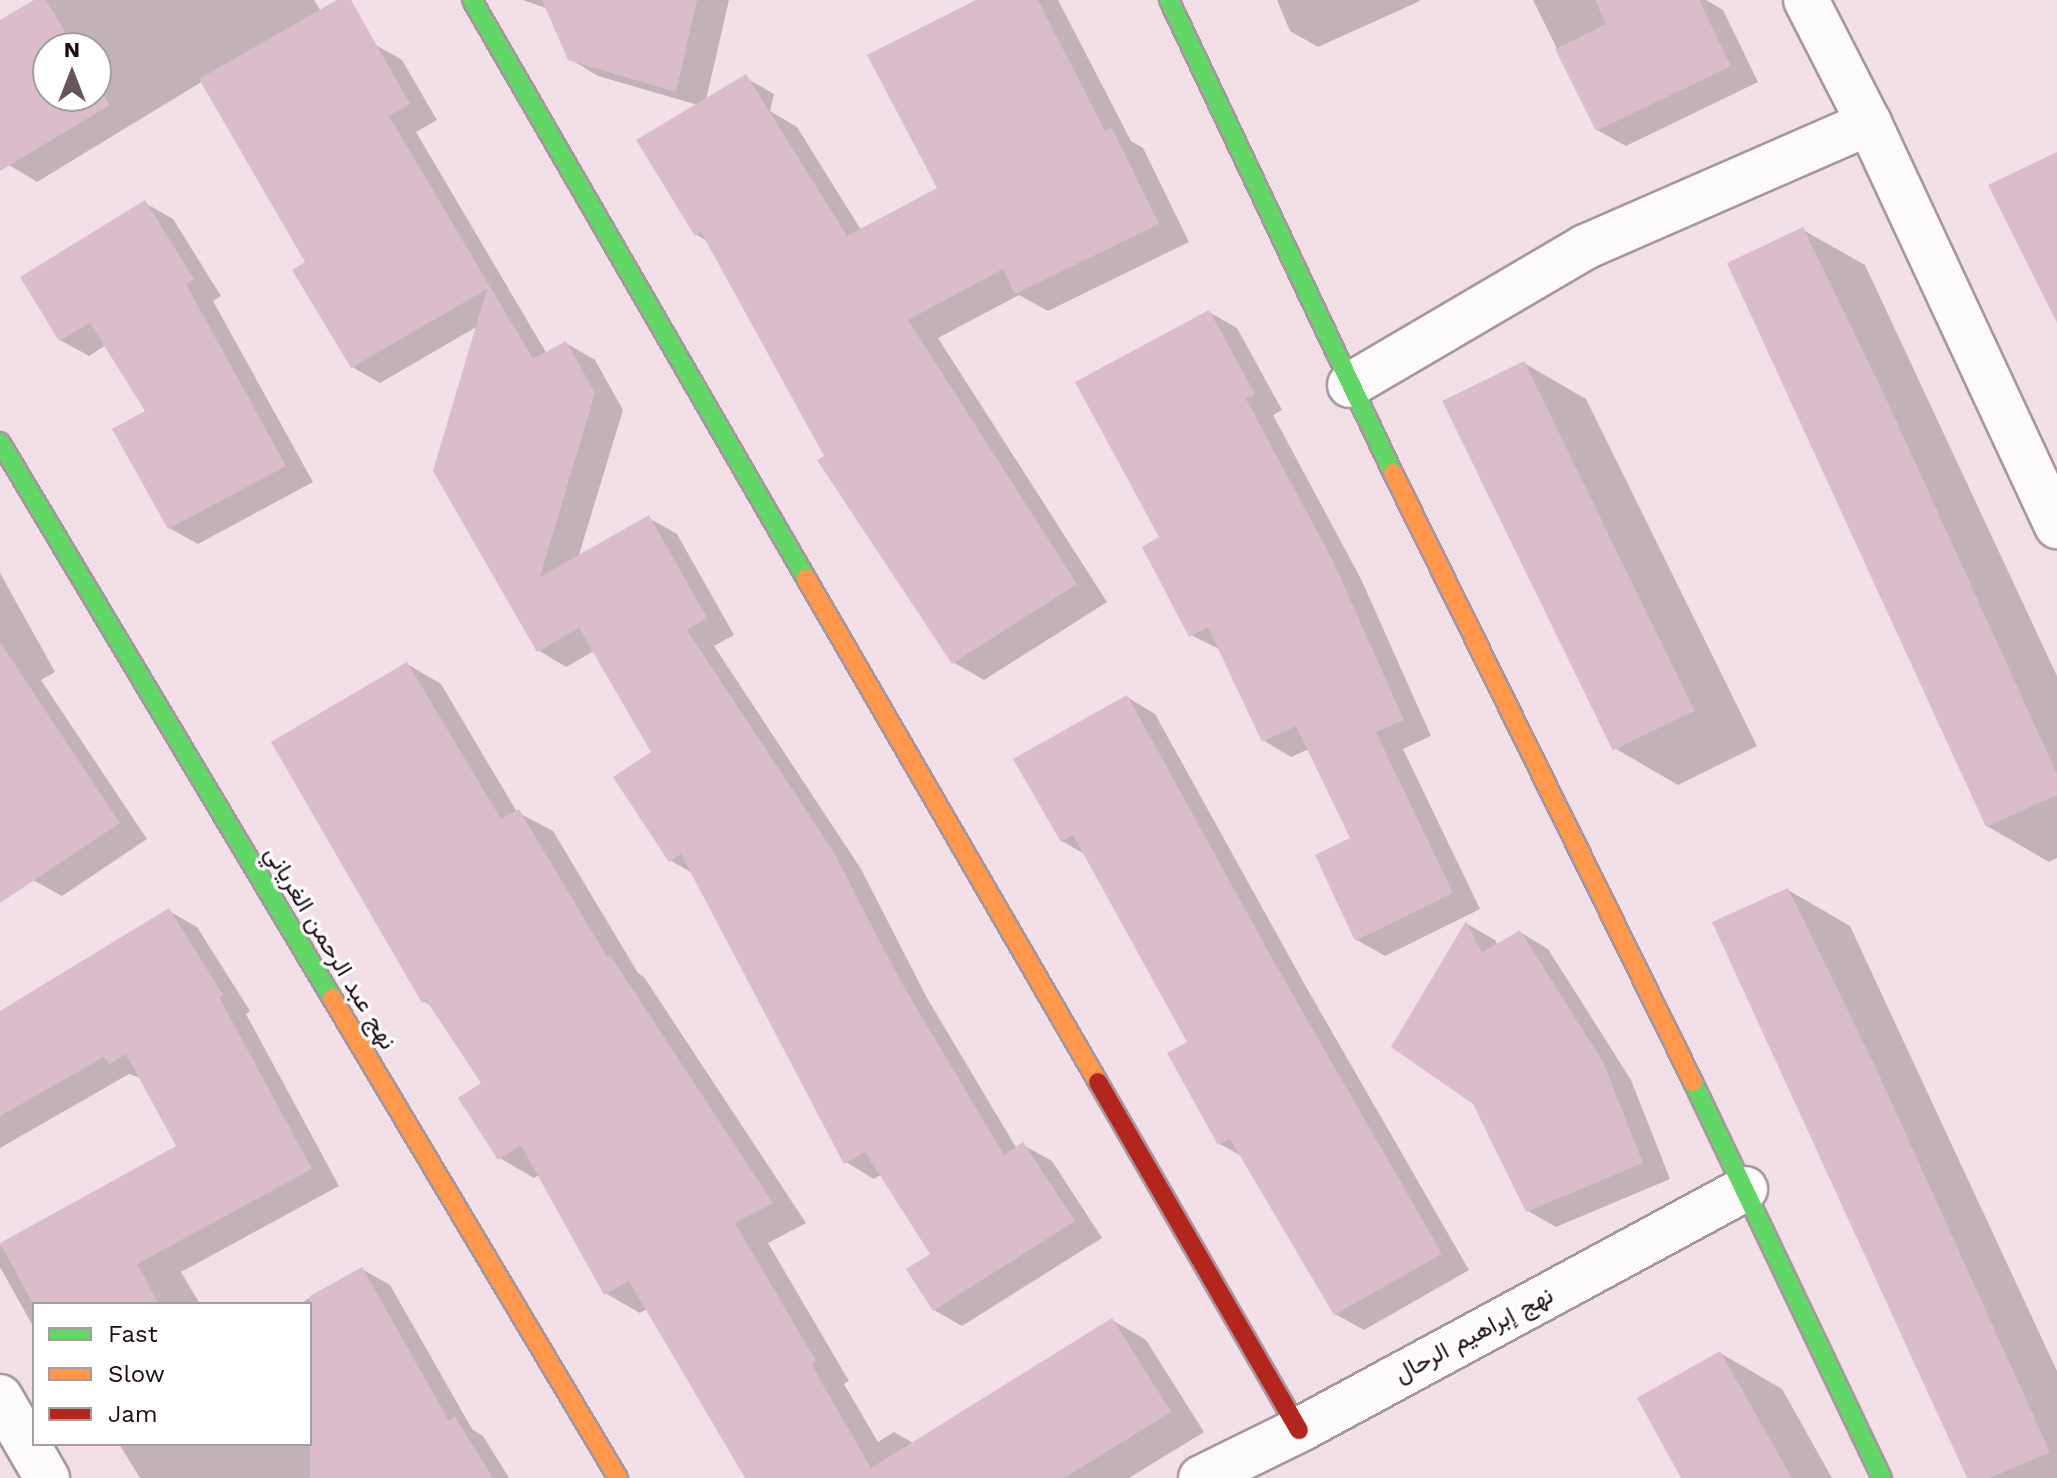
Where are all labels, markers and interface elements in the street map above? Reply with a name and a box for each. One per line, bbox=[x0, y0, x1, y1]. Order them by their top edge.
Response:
north arrow bbox=[32, 32, 112, 112]
text: N bbox=[64, 37, 80, 62]
street label: نهج عبد الرحمن الغرياني bbox=[258, 841, 402, 1055]
street label: نهج إبراهيم الرحال bbox=[1390, 1281, 1558, 1389]
legend bbox=[32, 1302, 312, 1446]
text: Fast bbox=[108, 1320, 158, 1348]
text: Slow bbox=[108, 1360, 165, 1388]
text: Jam bbox=[108, 1400, 158, 1428]

